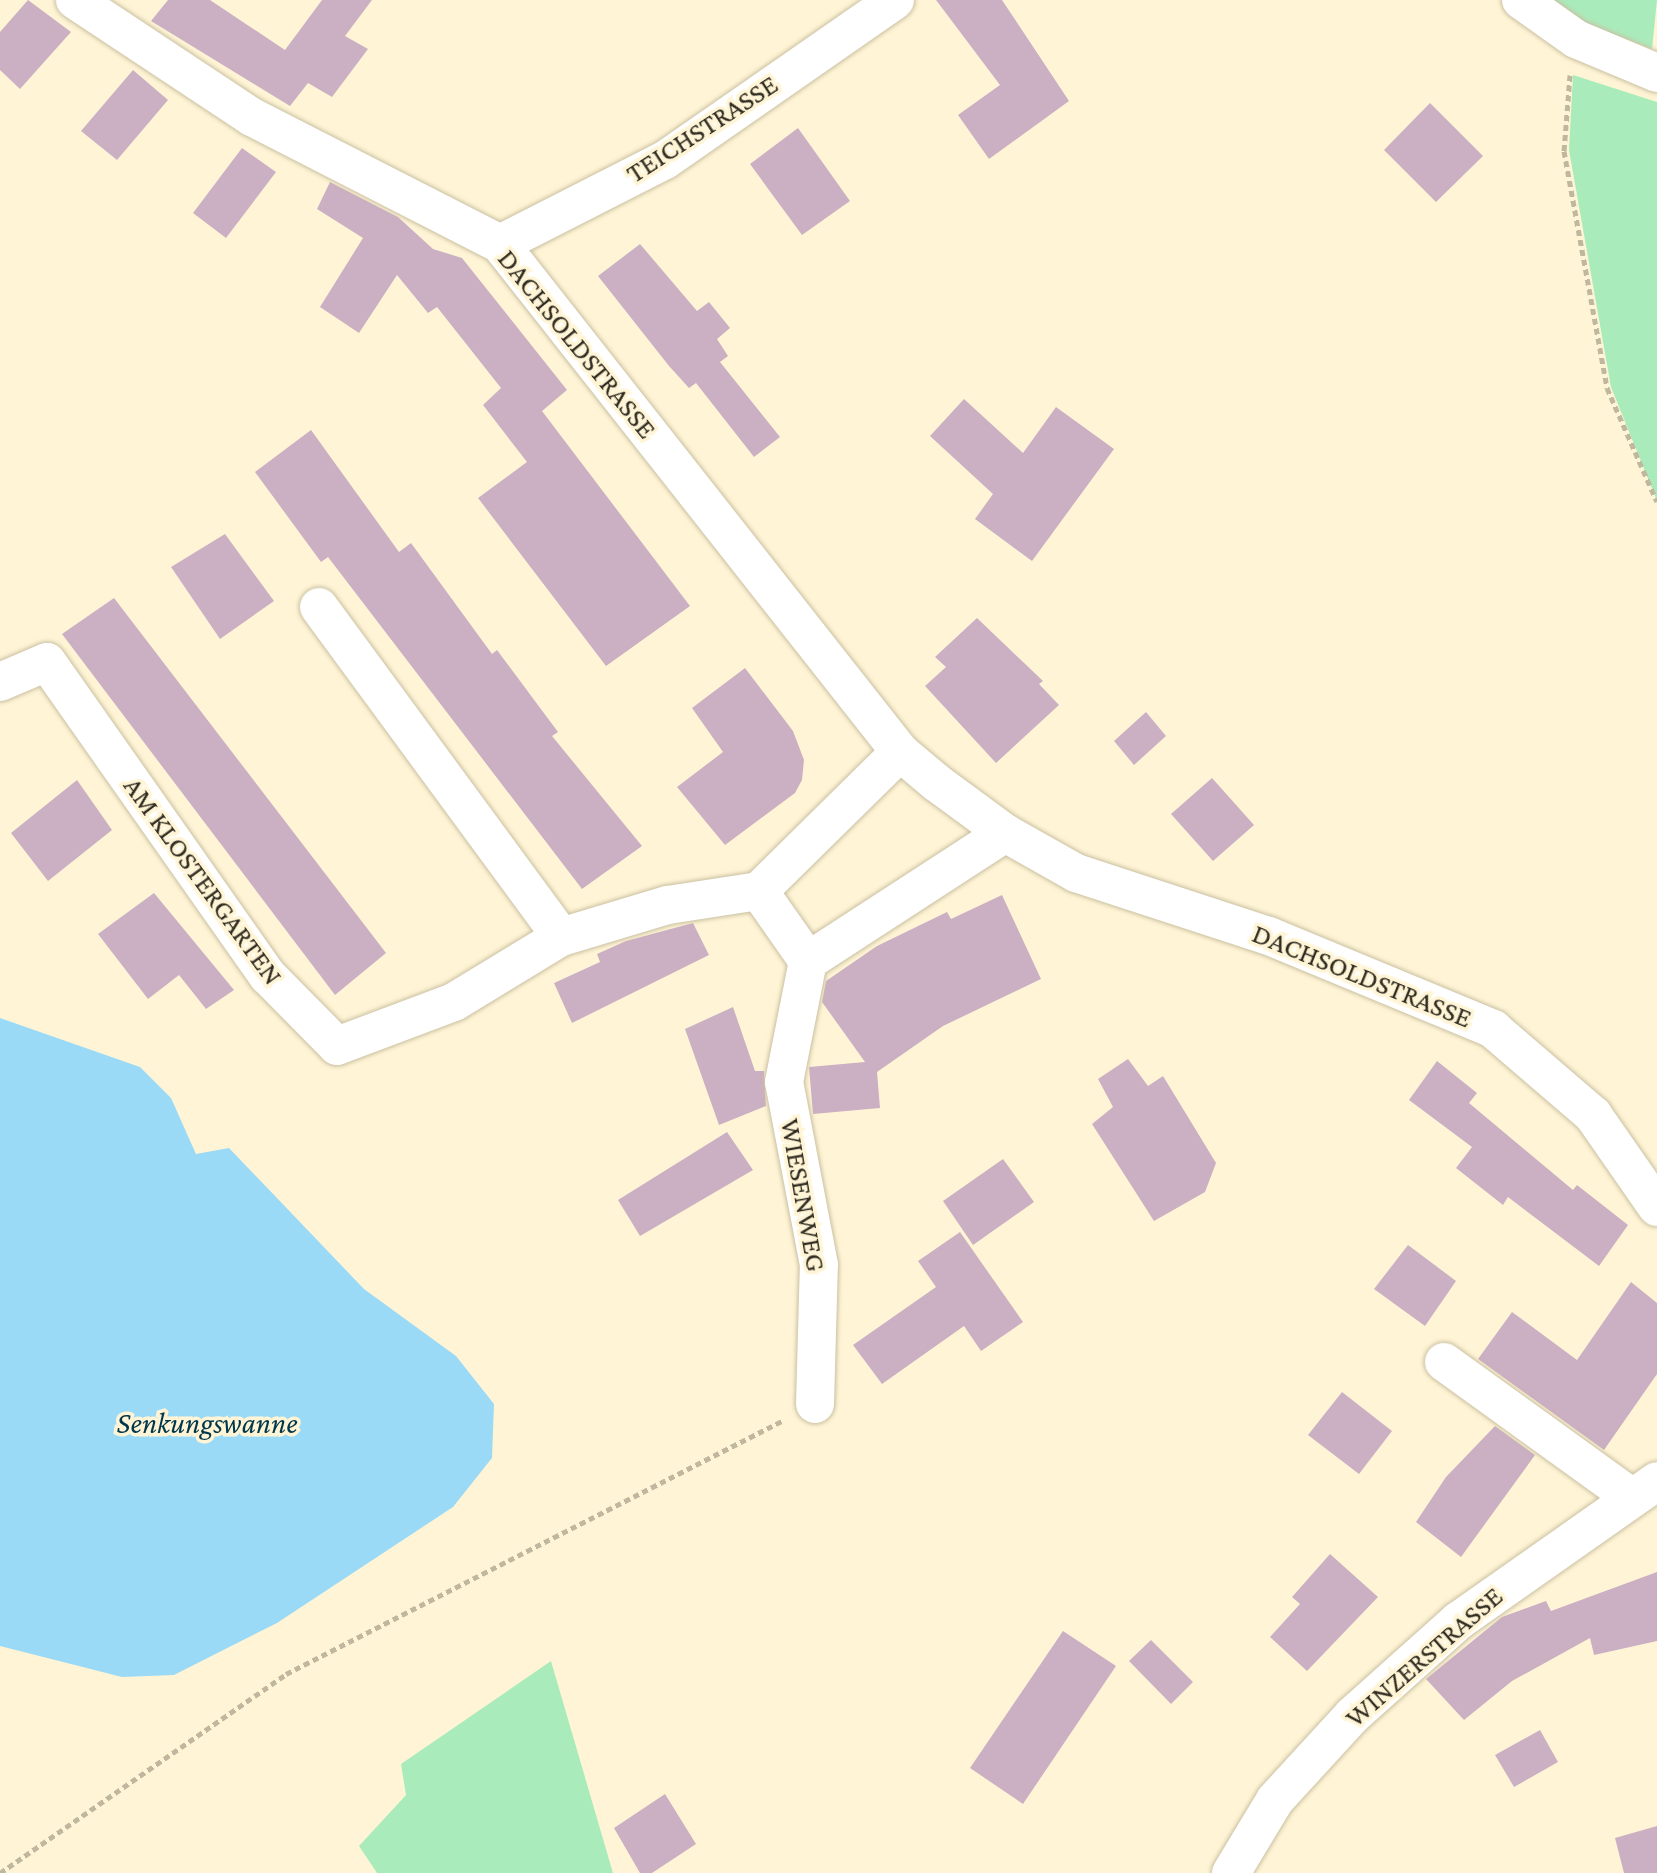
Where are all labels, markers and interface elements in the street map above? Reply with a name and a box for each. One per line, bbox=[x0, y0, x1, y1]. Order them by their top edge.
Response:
street label: TEICHSTRASSE bbox=[620, 68, 784, 190]
street label: DACHSOLDSTRASSE bbox=[490, 243, 664, 445]
street label: AM KLOSTERGARTEN bbox=[116, 770, 290, 992]
street label: DACHSOLDSTRASSE bbox=[1247, 917, 1477, 1035]
street label: WIESENWEG bbox=[773, 1116, 833, 1274]
water label: Senkungswanne bbox=[116, 1405, 298, 1441]
street label: WINZERSTRASSE bbox=[1338, 1579, 1510, 1735]

